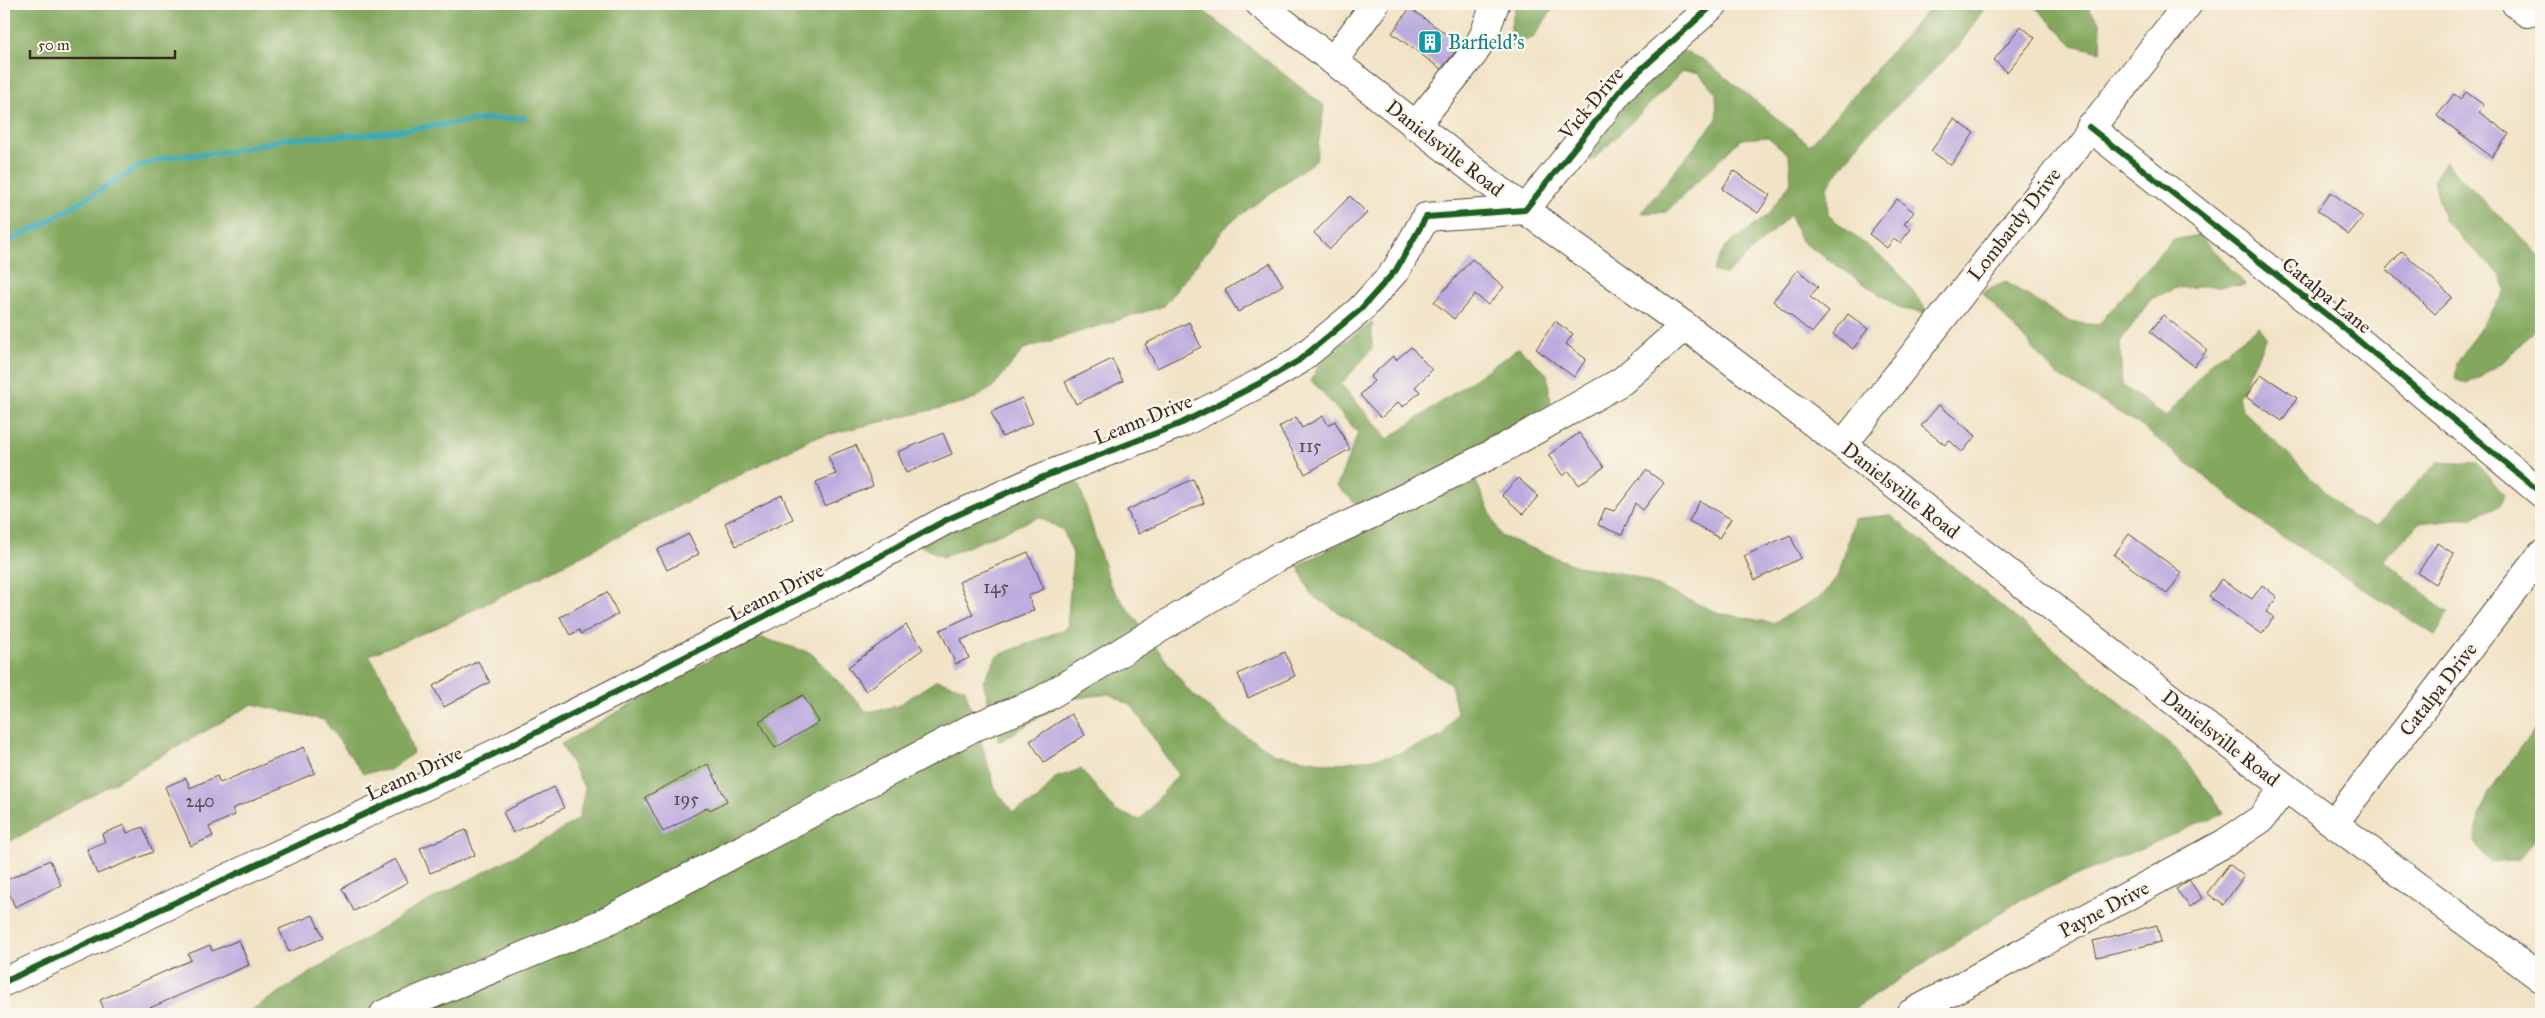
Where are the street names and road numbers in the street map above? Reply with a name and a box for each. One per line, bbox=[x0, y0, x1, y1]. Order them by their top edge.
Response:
street label: Vick Drive bbox=[1553, 62, 1628, 145]
street label: Danielsville Road bbox=[1381, 95, 1509, 201]
street label: Lombardy Drive bbox=[1962, 163, 2066, 285]
street label: Catalpa Lane bbox=[2277, 252, 2377, 338]
street label: Leann Drive bbox=[1090, 388, 1196, 450]
street label: Danielsville Road bbox=[1837, 437, 1965, 543]
street label: Leann Drive bbox=[724, 558, 828, 626]
street label: Catalpa Drive bbox=[2394, 637, 2482, 741]
street label: Danielsville Road bbox=[2157, 685, 2285, 791]
street label: Leann Drive bbox=[362, 740, 466, 806]
street label: Payne Drive bbox=[2055, 875, 2153, 943]

